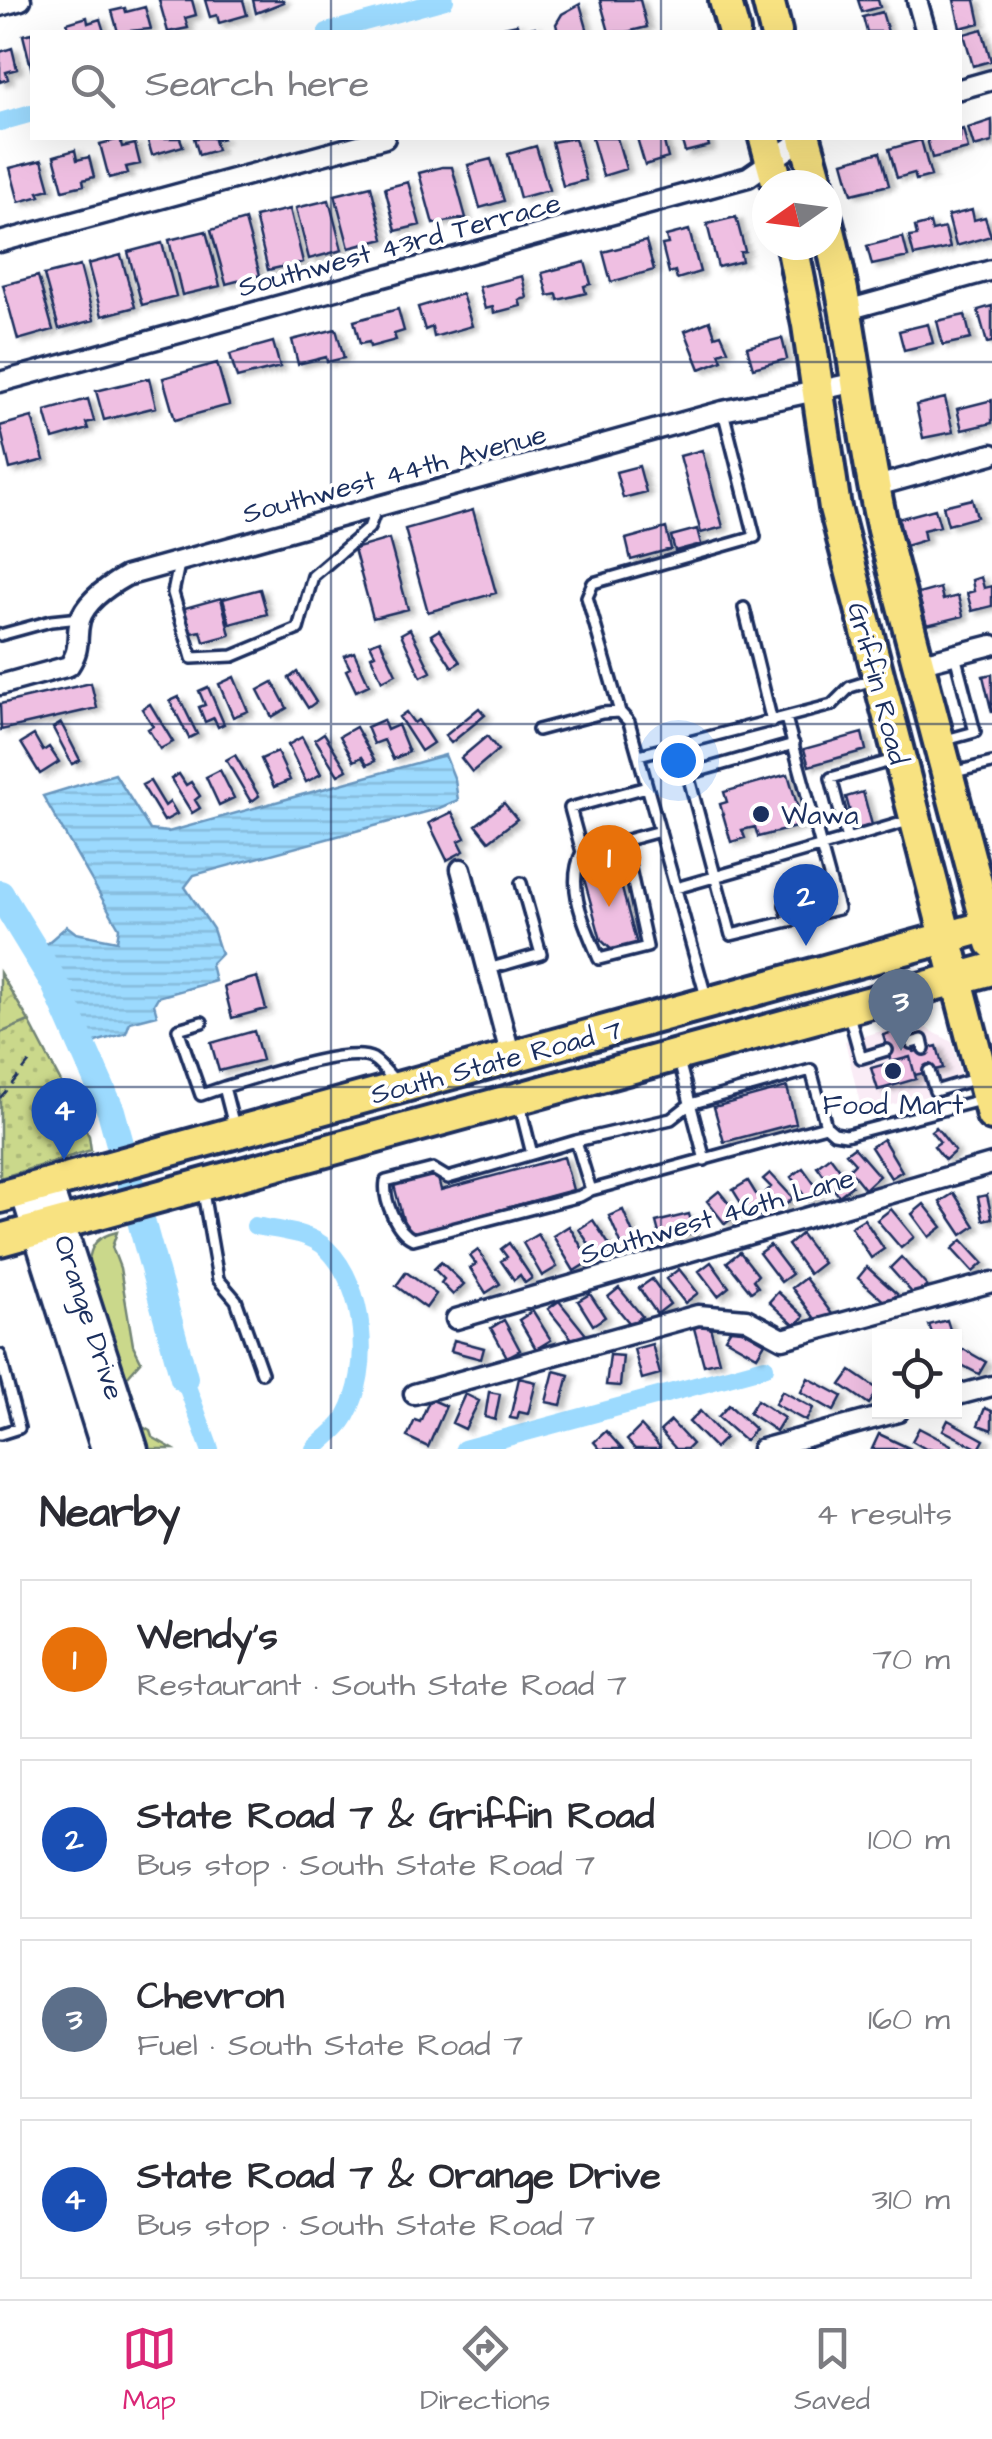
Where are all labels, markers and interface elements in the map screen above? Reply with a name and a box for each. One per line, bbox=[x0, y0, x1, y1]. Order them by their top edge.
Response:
search box bbox=[30, 30, 962, 140]
icon: search bbox=[65, 58, 120, 113]
text: Search here bbox=[145, 59, 369, 111]
north arrow bbox=[752, 170, 842, 260]
street label: Southwest 43rd Terrace bbox=[234, 184, 565, 307]
street label: Southwest 44th Avenue bbox=[238, 415, 551, 534]
street label: Griffin Road bbox=[837, 598, 918, 769]
your location bbox=[653, 735, 704, 786]
place label: Wawa bbox=[781, 796, 858, 835]
marker: Wawa bbox=[750, 803, 772, 825]
pin: 1 bbox=[576, 824, 642, 907]
pin: 2 bbox=[774, 864, 838, 946]
pin: 3 bbox=[868, 968, 934, 1051]
street label: South State Road 7 bbox=[367, 1010, 626, 1115]
marker: Food Mart bbox=[882, 1060, 904, 1082]
pin: 4 bbox=[32, 1078, 96, 1160]
place label: Food Mart bbox=[823, 1086, 964, 1125]
street label: Southwest 46th Lane bbox=[576, 1159, 859, 1274]
street label: Orange Drive bbox=[43, 1230, 134, 1405]
map controls bbox=[872, 1329, 962, 1419]
button: locate bbox=[872, 1329, 962, 1419]
text: Nearby bbox=[40, 1485, 180, 1543]
text: 4 results bbox=[816, 1492, 952, 1537]
text: Wendy's bbox=[137, 1611, 278, 1663]
text: 1 bbox=[72, 1637, 77, 1682]
text: 70 m bbox=[872, 1637, 950, 1682]
text: Restaurant · South State Road 7 bbox=[137, 1663, 627, 1708]
text: State Road 7 & Griffin Road bbox=[137, 1791, 654, 1843]
text: 2 bbox=[65, 1817, 84, 1862]
text: 100 m bbox=[868, 1817, 950, 1862]
text: Bus stop · South State Road 7 bbox=[137, 1843, 595, 1888]
text: Chevron bbox=[137, 1971, 284, 2023]
text: 3 bbox=[66, 1997, 83, 2042]
text: 160 m bbox=[868, 1997, 950, 2042]
text: Fuel · South State Road 7 bbox=[137, 2023, 523, 2068]
text: State Road 7 & Orange Drive bbox=[137, 2151, 661, 2203]
text: 4 bbox=[64, 2177, 85, 2222]
text: 310 m bbox=[872, 2177, 950, 2222]
text: Bus stop · South State Road 7 bbox=[137, 2203, 595, 2248]
tab: Map bbox=[122, 2321, 177, 2420]
tab: Directions bbox=[420, 2321, 550, 2420]
tab: Saved bbox=[794, 2321, 870, 2420]

